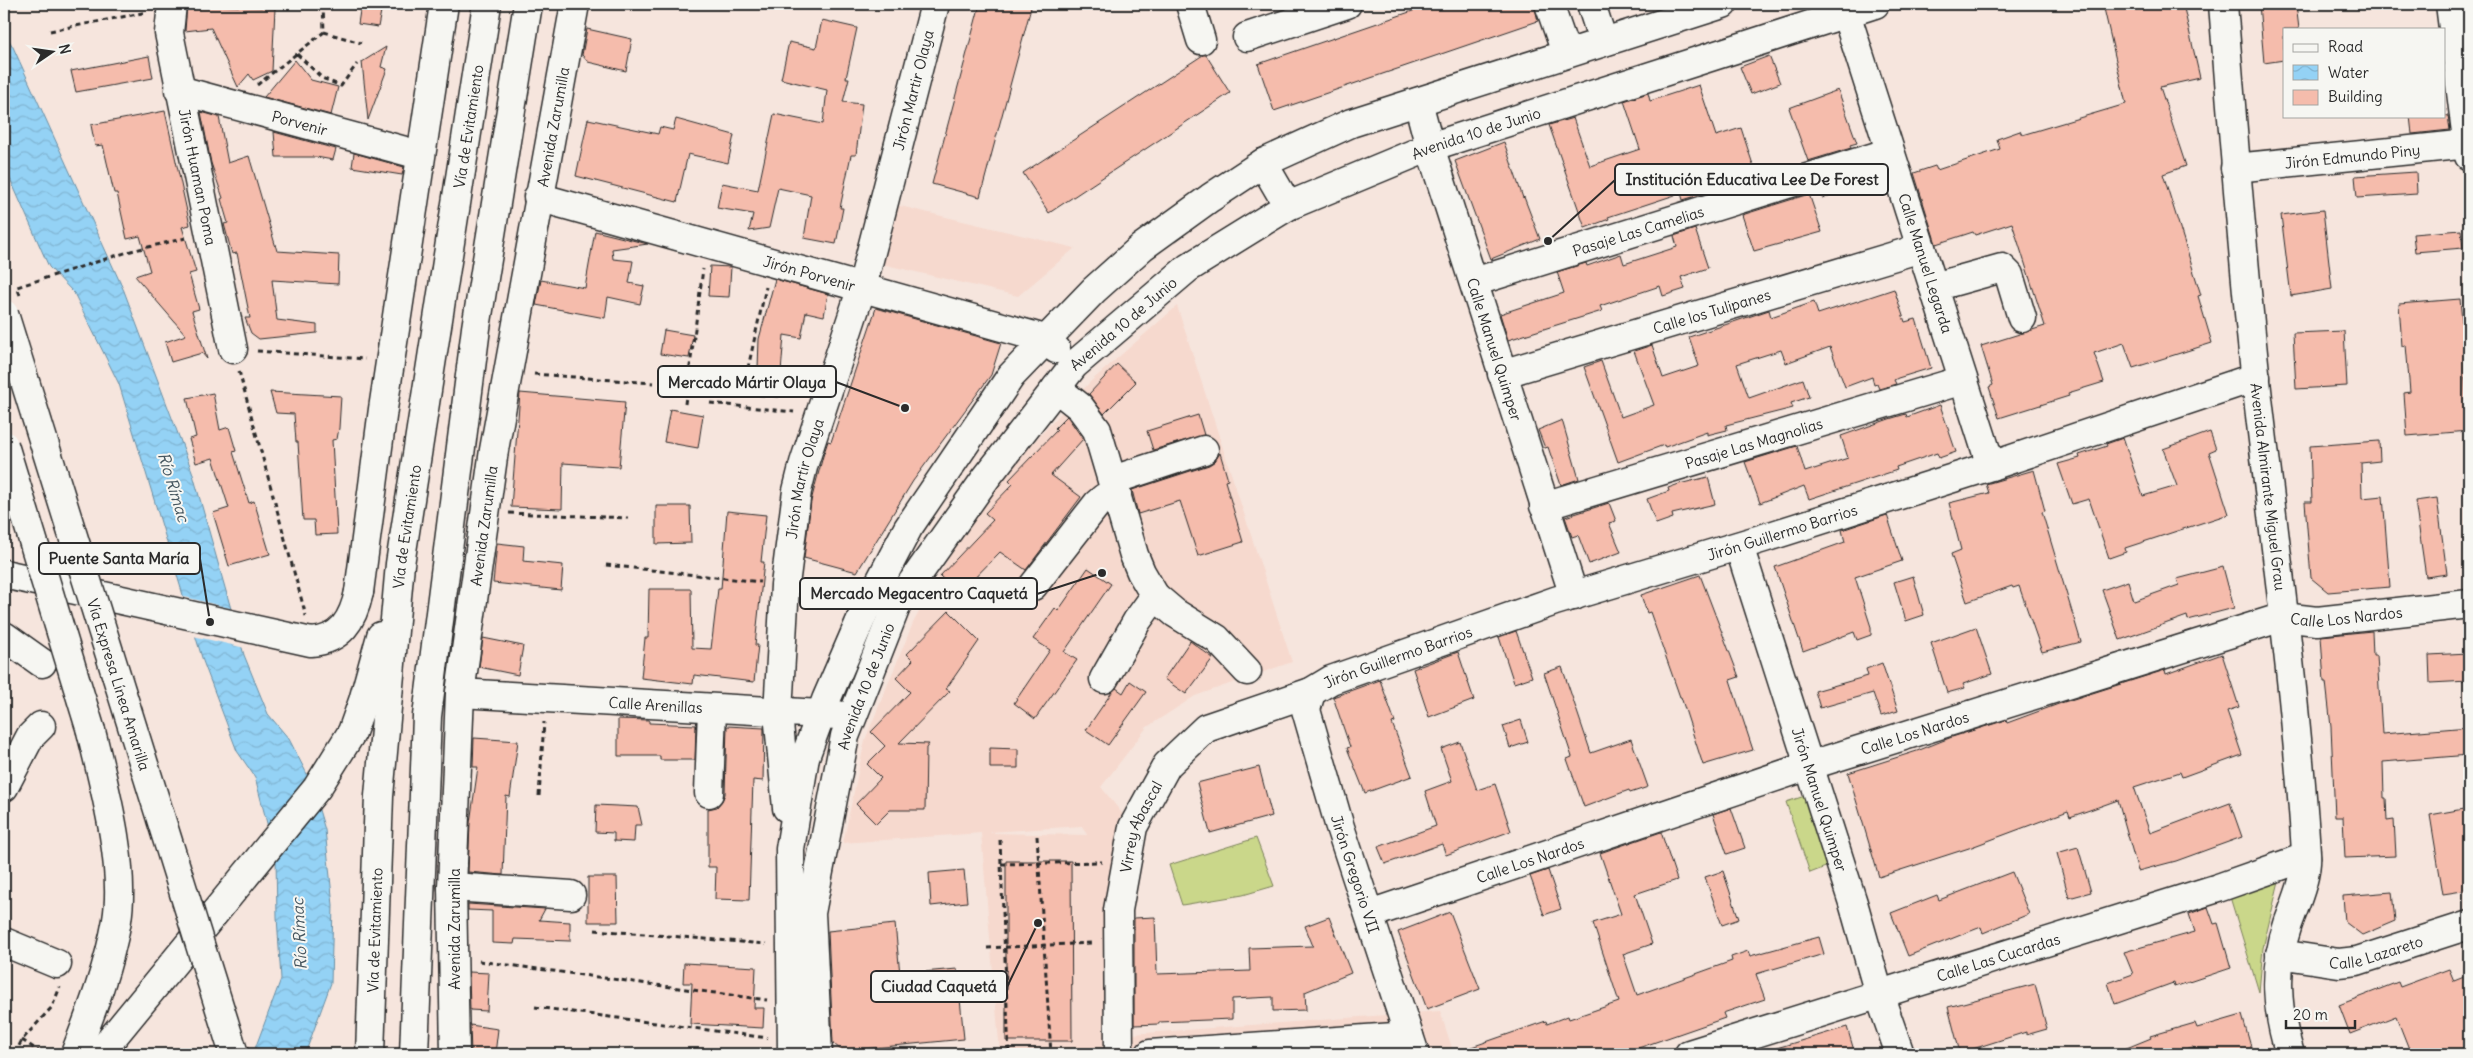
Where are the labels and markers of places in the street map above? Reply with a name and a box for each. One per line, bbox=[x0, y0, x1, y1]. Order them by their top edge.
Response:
callout: Institución Educativa Lee De Forest bbox=[1615, 164, 1888, 195]
callout: Mercado Mártir Olaya bbox=[658, 366, 836, 397]
callout: Puente Santa María bbox=[39, 543, 200, 574]
callout: Mercado Megacentro Caquetá bbox=[800, 578, 1037, 609]
callout: Ciudad Caquetá bbox=[871, 971, 1007, 1002]

